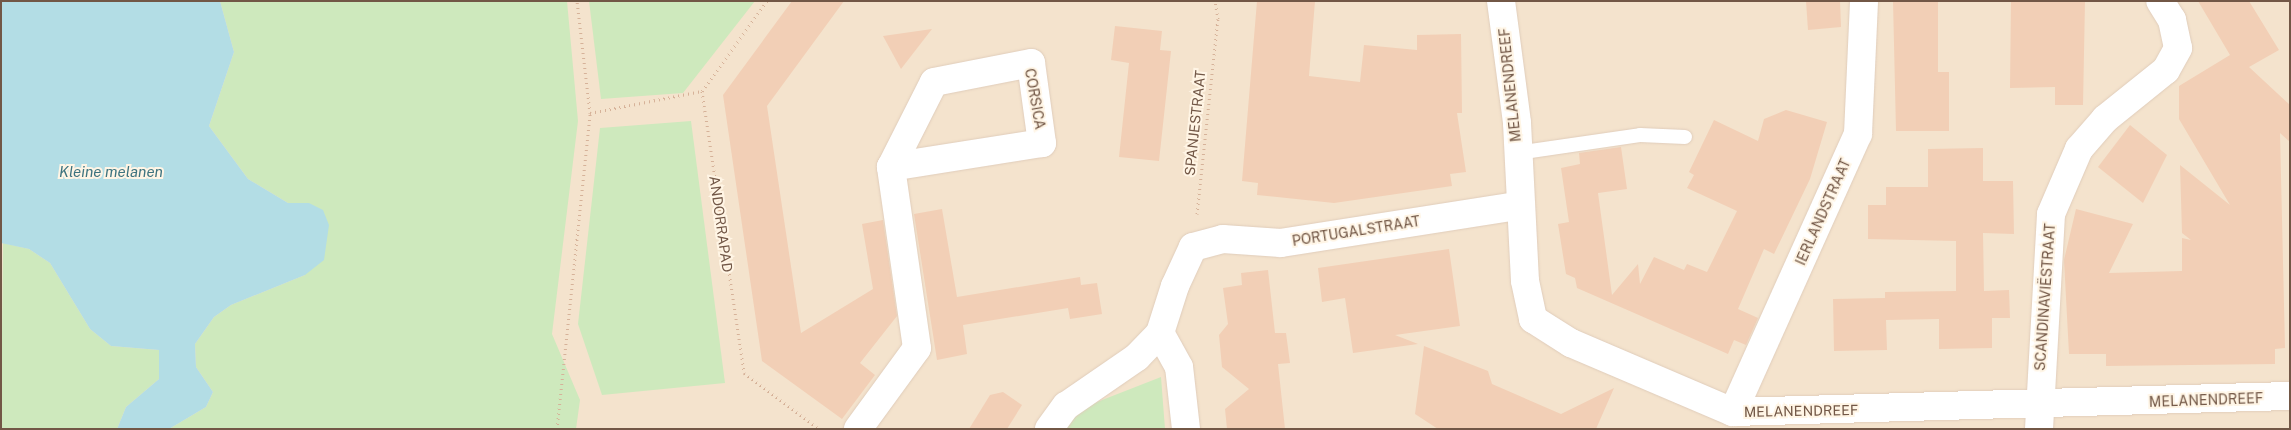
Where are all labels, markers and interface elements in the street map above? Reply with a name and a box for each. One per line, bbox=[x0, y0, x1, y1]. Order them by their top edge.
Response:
street label: MELANENDREEF bbox=[1496, 27, 1524, 143]
street label: CORSICA bbox=[1021, 67, 1049, 131]
street label: SPANJESTRAAT bbox=[1181, 69, 1209, 177]
street label: IERLANDSTRAAT bbox=[1792, 156, 1854, 268]
water label: Kleine melanen bbox=[59, 163, 163, 181]
street label: ANDORRAPAD bbox=[706, 175, 736, 273]
street label: PORTUGALSTRAAT bbox=[1291, 213, 1421, 249]
street label: SCANDINAVIËSTRAAT bbox=[2031, 223, 2059, 371]
street label: MELANENDREEF bbox=[2149, 390, 2263, 410]
street label: MELANENDREEF bbox=[1744, 402, 1858, 420]

